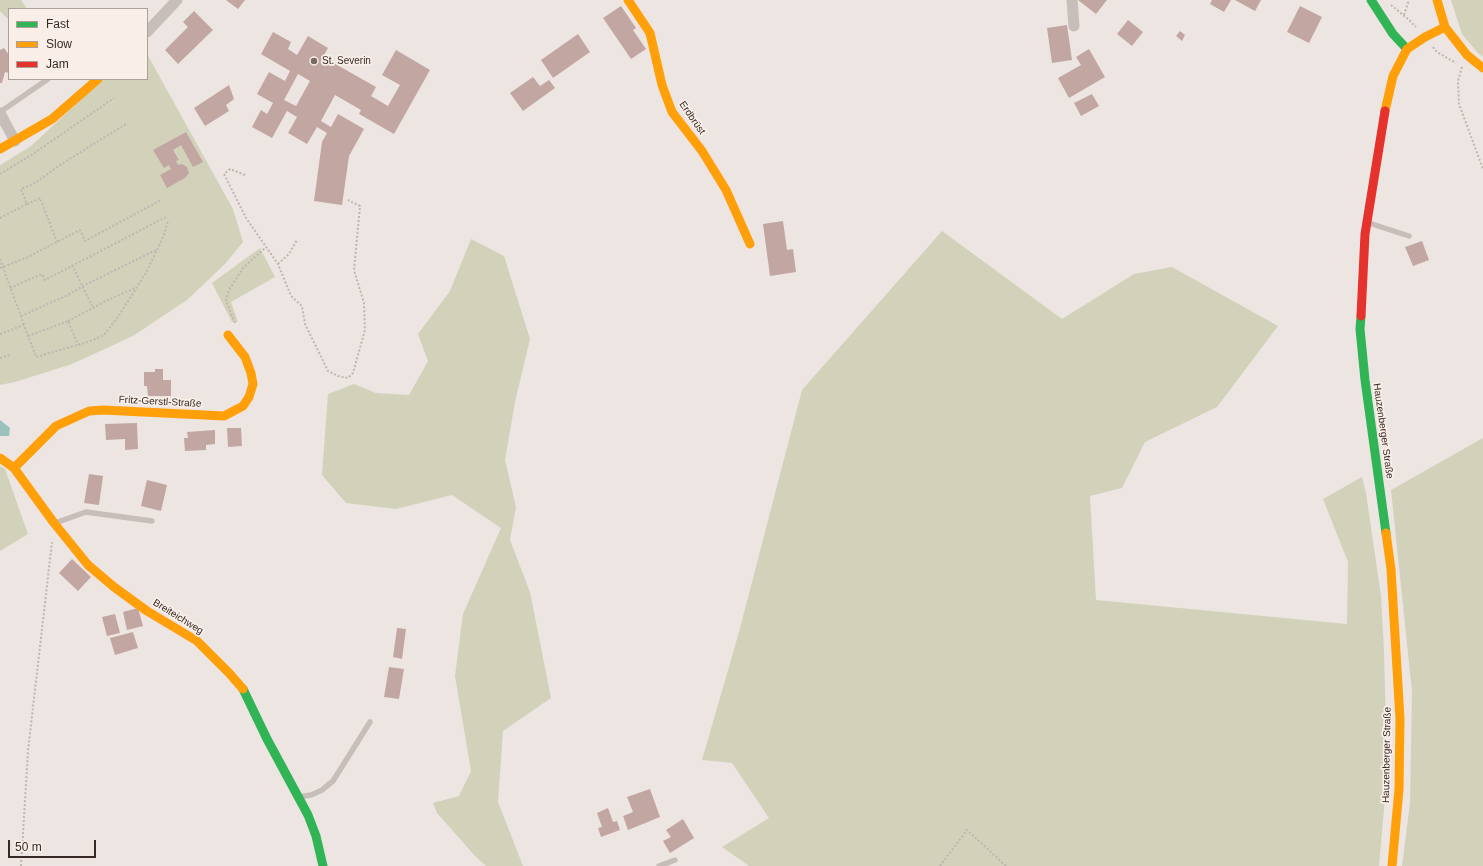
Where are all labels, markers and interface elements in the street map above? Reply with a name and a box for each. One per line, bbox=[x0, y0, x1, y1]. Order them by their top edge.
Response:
legend bbox=[8, 8, 148, 80]
text: Fast bbox=[46, 17, 69, 31]
text: Slow bbox=[46, 37, 72, 51]
place label: St. Severin bbox=[322, 55, 371, 67]
marker: St. Severin bbox=[309, 56, 319, 66]
text: Jam bbox=[46, 57, 69, 71]
street label: Erdbrüst bbox=[676, 99, 708, 137]
street label: Hauzenberger Straße bbox=[1370, 383, 1396, 479]
street label: Fritz-Gerstl-Straße bbox=[118, 394, 202, 410]
street label: Breiteichweg bbox=[151, 597, 205, 637]
street label: Hauzenberger Straße bbox=[1380, 707, 1394, 803]
scale bar bbox=[10, 832, 98, 858]
text: 50 m bbox=[15, 840, 42, 854]

